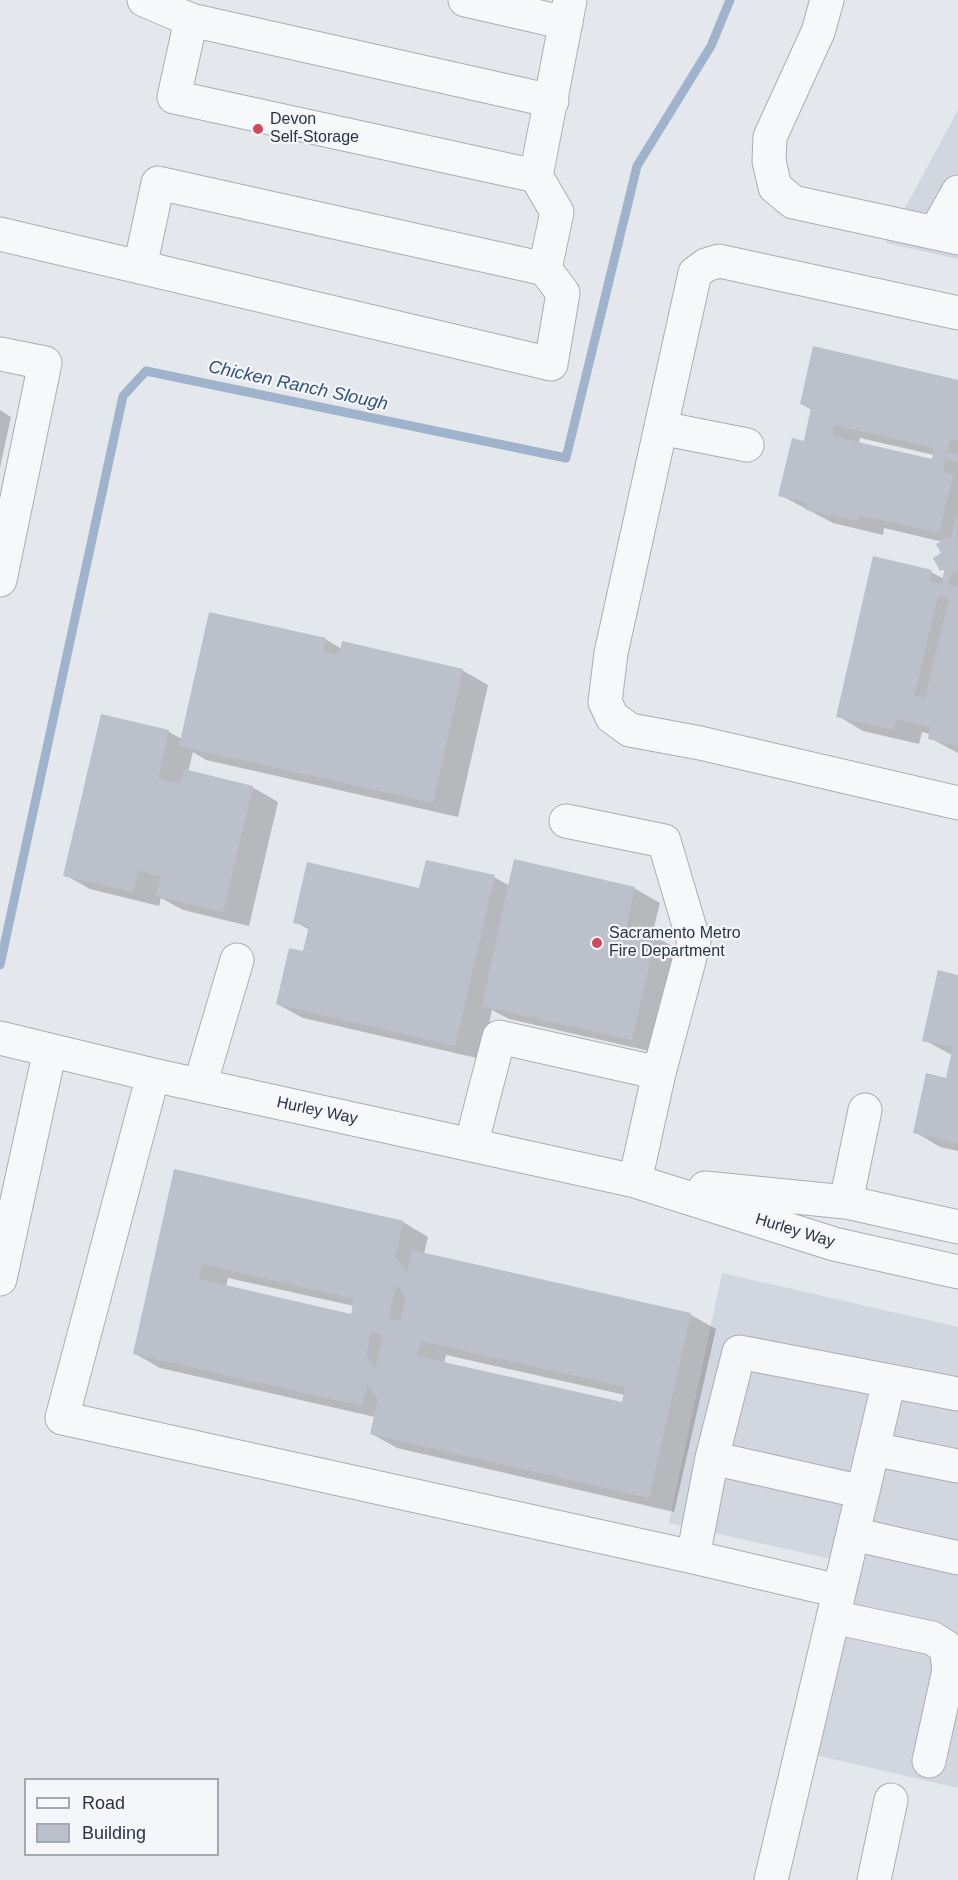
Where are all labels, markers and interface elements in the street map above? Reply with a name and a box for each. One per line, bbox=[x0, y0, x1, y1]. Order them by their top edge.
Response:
place label: Devon Self-Storage bbox=[270, 110, 359, 148]
marker: Devon Self-Storage bbox=[251, 122, 265, 136]
water label: Chicken Ranch Slough bbox=[206, 356, 390, 416]
place label: Sacramento Metro Fire Department bbox=[609, 924, 741, 962]
marker: Sacramento Metro Fire Department bbox=[590, 936, 604, 950]
street label: Hurley Way bbox=[275, 1093, 359, 1129]
street label: Hurley Way bbox=[753, 1210, 837, 1252]
legend bbox=[24, 1778, 219, 1856]
text: Road bbox=[82, 1793, 125, 1813]
text: Building bbox=[82, 1823, 146, 1843]

